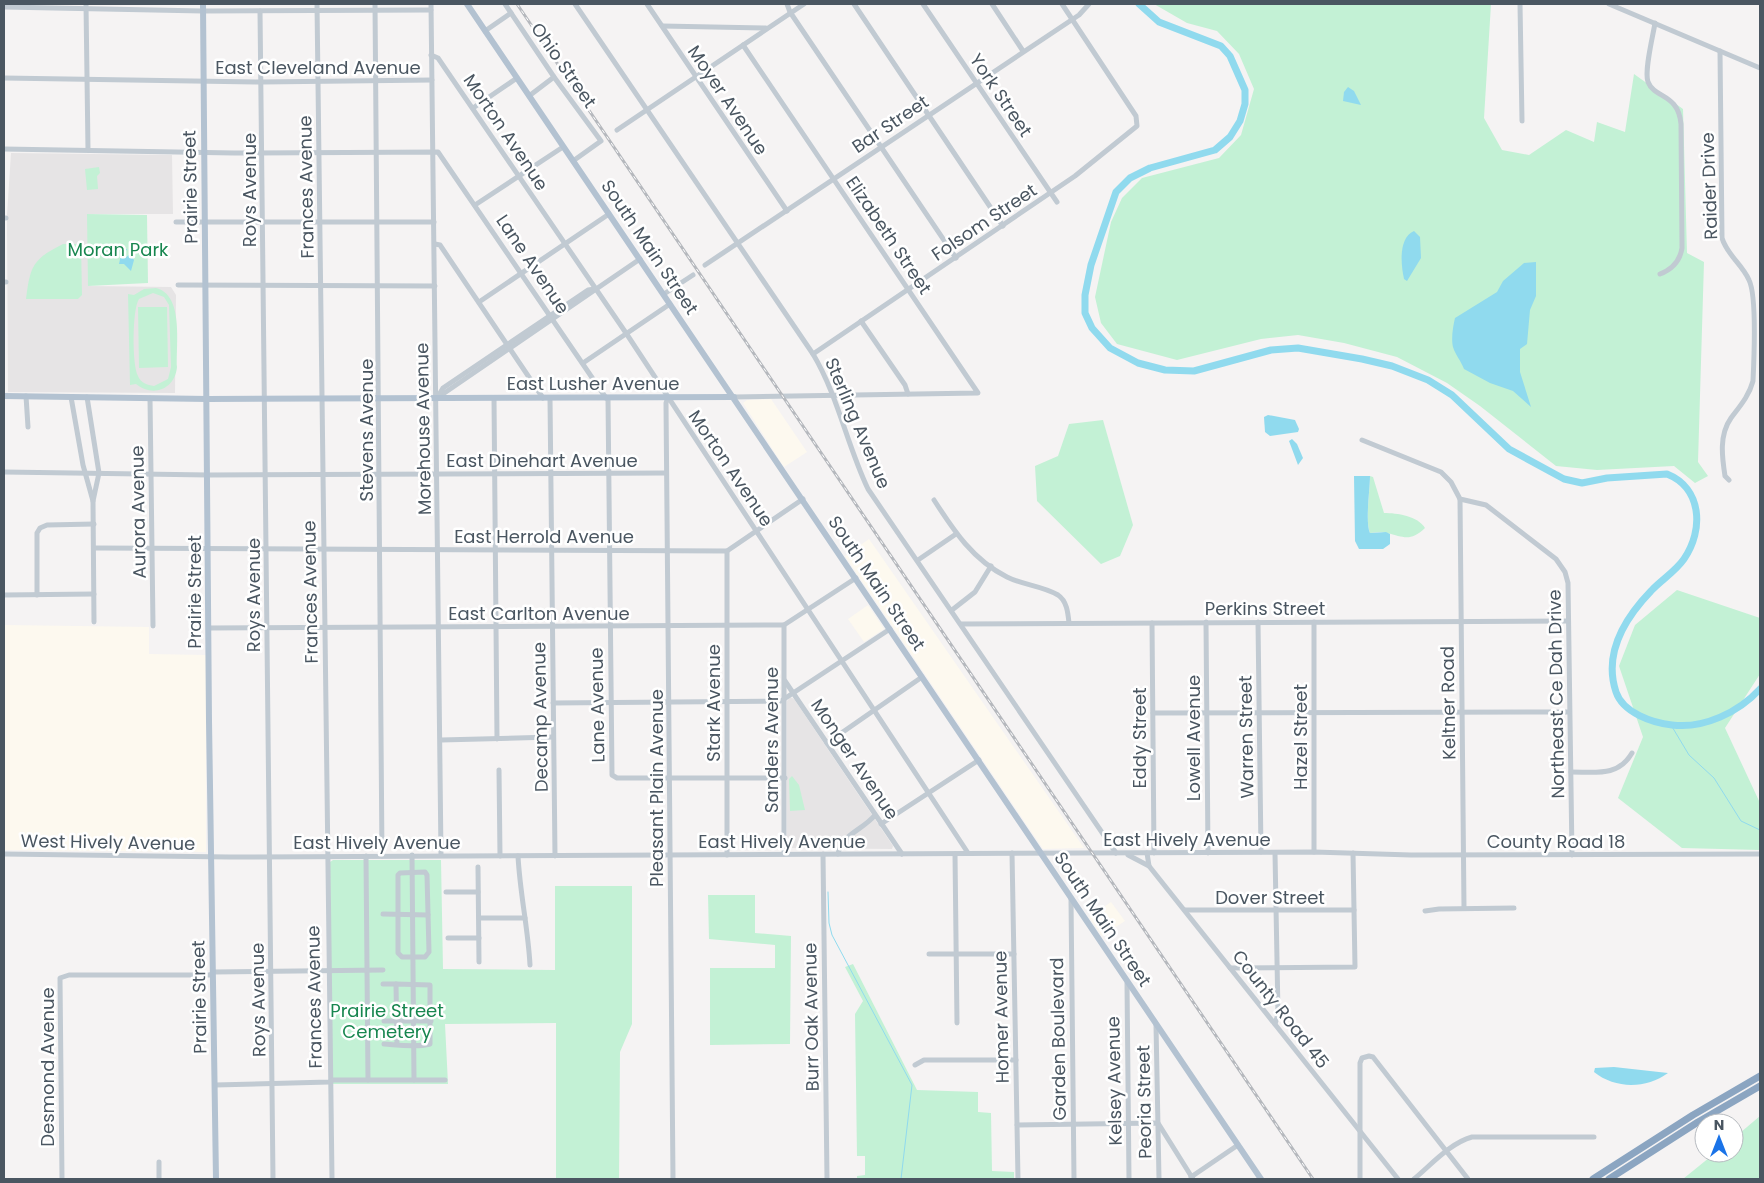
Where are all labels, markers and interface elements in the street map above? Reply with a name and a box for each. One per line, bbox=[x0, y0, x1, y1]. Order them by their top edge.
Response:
street label: Ohio Street bbox=[525, 17, 603, 113]
street label: Moyer Avenue bbox=[682, 40, 774, 160]
street label: York Street bbox=[964, 48, 1038, 142]
street label: East Cleveland Avenue bbox=[215, 55, 421, 80]
street label: Morton Avenue bbox=[458, 69, 554, 195]
street label: Bar Street bbox=[847, 89, 933, 159]
street label: Frances Avenue bbox=[292, 115, 320, 259]
street label: Prairie Street bbox=[177, 130, 203, 244]
street label: Raider Drive bbox=[1695, 132, 1723, 240]
street label: Roys Avenue bbox=[237, 133, 262, 247]
street label: Elizabeth Street bbox=[840, 171, 938, 299]
street label: South Main Street bbox=[596, 175, 704, 319]
street label: Folsom Street bbox=[926, 178, 1042, 266]
street label: Lane Avenue bbox=[490, 209, 576, 319]
park label: Moran Park bbox=[68, 237, 169, 262]
street label: Morehouse Avenue bbox=[409, 343, 437, 515]
street label: Sterling Avenue bbox=[819, 354, 897, 492]
street label: Stevens Avenue bbox=[354, 359, 379, 501]
street label: East Lusher Avenue bbox=[507, 371, 679, 396]
street label: Morton Avenue bbox=[683, 405, 779, 531]
street label: Aurora Avenue bbox=[124, 445, 152, 579]
street label: East Dinehart Avenue bbox=[446, 448, 638, 473]
street label: South Main Street bbox=[823, 511, 931, 655]
street label: Frances Avenue bbox=[296, 520, 324, 664]
street label: East Herrold Avenue bbox=[454, 524, 634, 549]
street label: Prairie Street bbox=[182, 535, 207, 649]
street label: Roys Avenue bbox=[241, 538, 266, 652]
street label: Northeast Ce Dah Drive bbox=[1542, 589, 1570, 799]
street label: Perkins Street bbox=[1205, 596, 1325, 621]
street label: East Carlton Avenue bbox=[448, 601, 630, 626]
street label: Decamp Avenue bbox=[526, 642, 554, 792]
street label: Stark Avenue bbox=[701, 644, 726, 762]
street label: Keltner Road bbox=[1435, 646, 1461, 760]
street label: Lane Avenue bbox=[583, 647, 611, 763]
street label: Sanders Avenue bbox=[759, 667, 784, 813]
street label: Lowell Avenue bbox=[1181, 675, 1206, 801]
street label: Warren Street bbox=[1232, 675, 1260, 799]
street label: Hazel Street bbox=[1288, 684, 1313, 790]
street label: Eddy Street bbox=[1127, 687, 1152, 789]
street label: Pleasant Plain Avenue bbox=[644, 689, 669, 887]
street label: Monger Avenue bbox=[805, 694, 905, 824]
street label: East Hively Avenue bbox=[1103, 827, 1271, 852]
street label: West Hively Avenue bbox=[20, 828, 196, 856]
street label: East Hively Avenue bbox=[698, 829, 866, 854]
street label: County Road 18 bbox=[1487, 829, 1625, 854]
street label: East Hively Avenue bbox=[293, 830, 461, 855]
street label: South Main Street bbox=[1049, 847, 1157, 991]
street label: Dover Street bbox=[1215, 885, 1325, 910]
street label: Frances Avenue bbox=[300, 925, 328, 1069]
street label: Prairie Street bbox=[186, 940, 212, 1054]
street label: Burr Oak Avenue bbox=[797, 942, 825, 1092]
street label: Roys Avenue bbox=[245, 943, 271, 1057]
street label: County Road 45 bbox=[1227, 944, 1335, 1074]
street label: Homer Avenue bbox=[987, 950, 1015, 1084]
street label: Garden Boulevard bbox=[1044, 957, 1072, 1121]
street label: Desmond Avenue bbox=[35, 987, 60, 1147]
park label: Prairie Street Cemetery bbox=[330, 998, 444, 1044]
street label: Kelsey Avenue bbox=[1100, 1016, 1128, 1146]
street label: Peoria Street bbox=[1131, 1045, 1157, 1159]
north arrow bbox=[1694, 1113, 1744, 1163]
text: N bbox=[1714, 1115, 1724, 1135]

